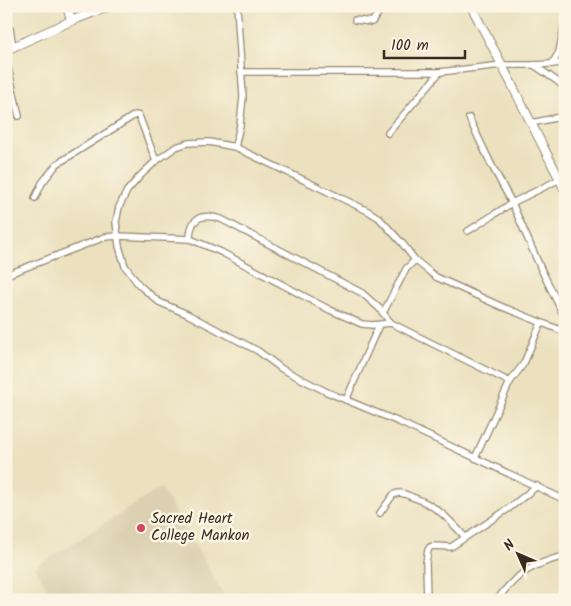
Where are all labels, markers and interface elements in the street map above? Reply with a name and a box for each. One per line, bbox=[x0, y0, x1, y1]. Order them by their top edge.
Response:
scale bar bbox=[384, 28, 465, 60]
text: 100 m bbox=[391, 34, 429, 58]
place label: Sacred Heart College Mankon bbox=[151, 507, 249, 548]
marker: Sacred Heart College Mankon bbox=[135, 522, 147, 534]
north arrow bbox=[494, 528, 544, 578]
text: N bbox=[499, 534, 521, 556]

